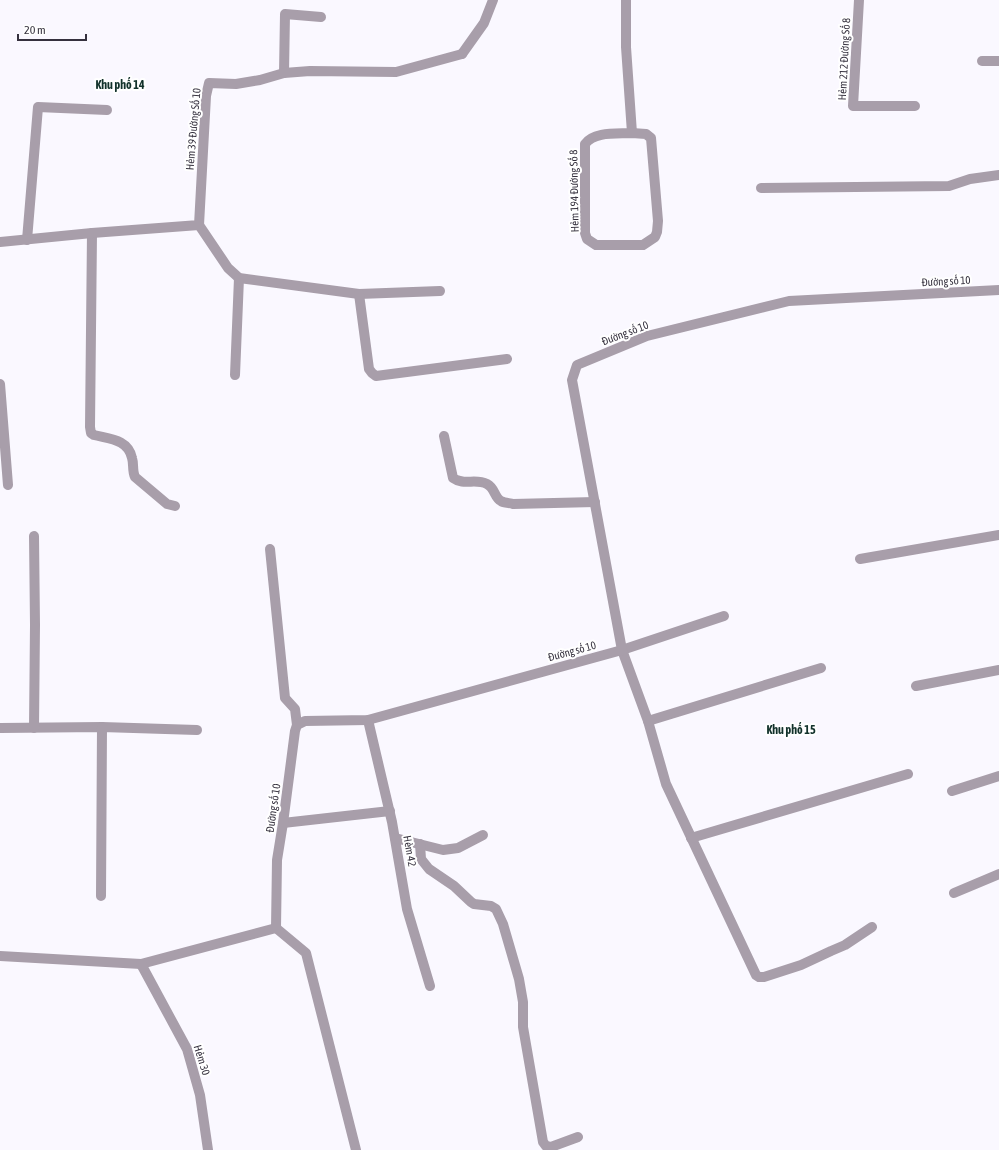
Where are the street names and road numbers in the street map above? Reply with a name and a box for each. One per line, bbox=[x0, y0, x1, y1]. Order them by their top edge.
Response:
street label: Hẻm 212 Đường Số 8 bbox=[836, 17, 852, 101]
street label: Hẻm 39 Đường Số 10 bbox=[183, 87, 203, 171]
street label: Hẻm 194 Đường Số 8 bbox=[567, 150, 581, 232]
street label: Đường số 10 bbox=[921, 274, 971, 288]
street label: Đường số 10 bbox=[600, 319, 650, 347]
street label: Đường số 10 bbox=[547, 639, 597, 663]
street label: Đường số 10 bbox=[264, 783, 282, 833]
street label: Hèm 42 bbox=[401, 835, 419, 867]
street label: Hẻm 30 bbox=[192, 1043, 212, 1077]

